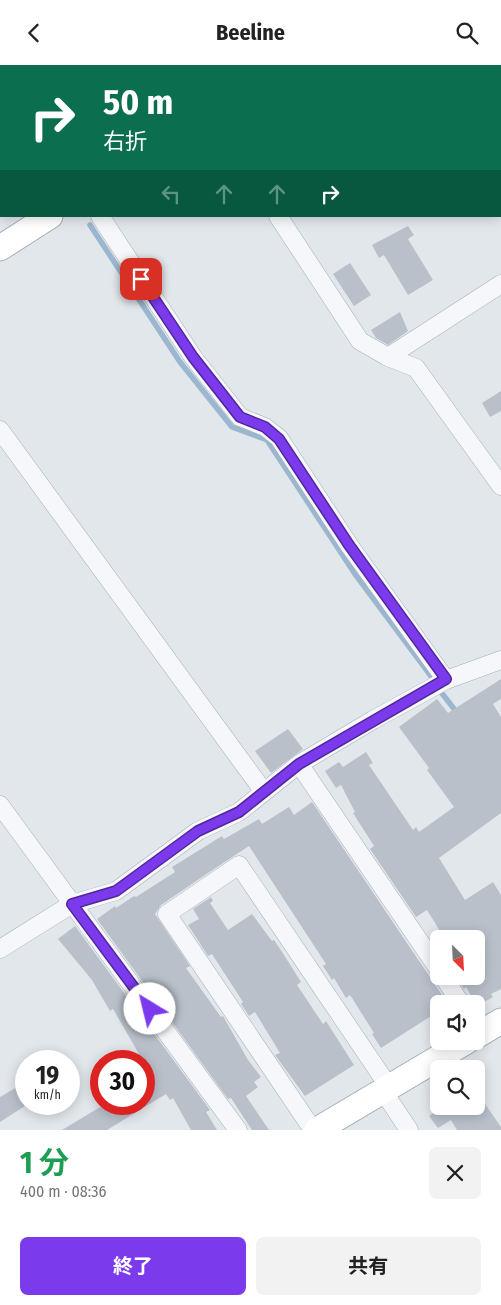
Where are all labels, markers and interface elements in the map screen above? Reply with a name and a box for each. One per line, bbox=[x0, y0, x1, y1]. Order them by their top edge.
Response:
icon: back bbox=[20, 19, 48, 47]
text: Beeline bbox=[216, 19, 285, 46]
icon: search bbox=[453, 19, 481, 47]
text: 50 m bbox=[103, 81, 173, 123]
icon: right bbox=[20, 85, 85, 150]
text: 右折 bbox=[103, 128, 147, 155]
icon: left bbox=[157, 180, 185, 208]
icon: ahead bbox=[210, 180, 238, 208]
icon: ahead bbox=[263, 180, 291, 208]
icon: right bbox=[316, 180, 344, 208]
pin bbox=[120, 258, 162, 300]
icon: arrive bbox=[127, 265, 155, 293]
north arrow bbox=[430, 930, 485, 985]
map controls bbox=[430, 930, 485, 1115]
position arrow bbox=[123, 982, 175, 1034]
button: sound bbox=[430, 995, 485, 1050]
speed limit sign: 30 bbox=[90, 1050, 155, 1115]
button: search bbox=[430, 1060, 485, 1115]
text: 19 bbox=[36, 1061, 59, 1091]
text: km/h bbox=[34, 1088, 61, 1102]
text: 1 分 bbox=[20, 1145, 69, 1181]
button: close bbox=[429, 1147, 481, 1199]
text: 400 m · 08:36 bbox=[20, 1182, 106, 1201]
button: 終了 bbox=[20, 1237, 246, 1295]
button: 共有 bbox=[256, 1237, 481, 1295]

